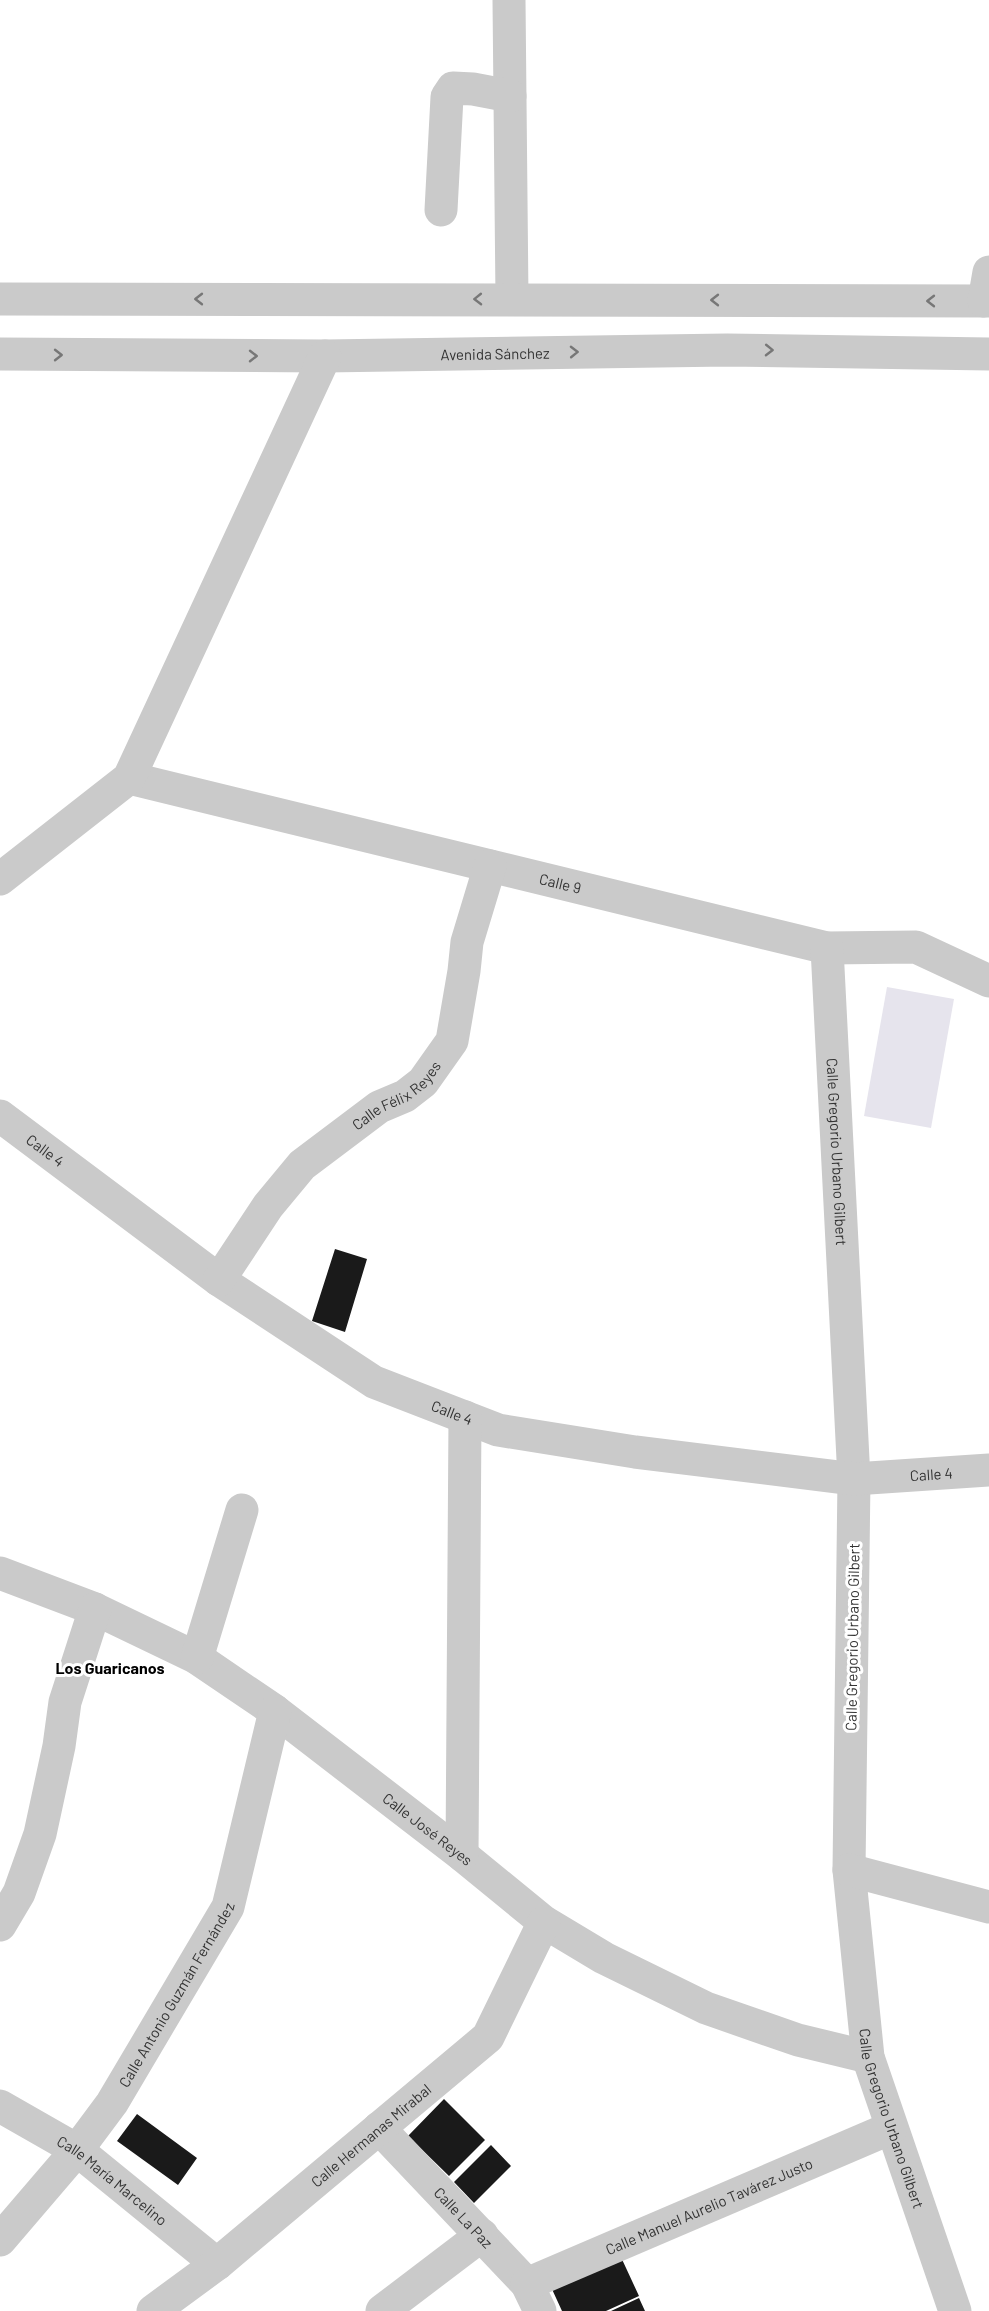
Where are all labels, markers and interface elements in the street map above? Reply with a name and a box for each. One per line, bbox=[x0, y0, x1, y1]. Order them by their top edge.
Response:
one-way arrow bbox=[194, 293, 203, 305]
one-way arrow bbox=[473, 293, 482, 305]
one-way arrow bbox=[710, 294, 719, 306]
one-way arrow bbox=[926, 295, 935, 307]
street label: Avenida Sánchez bbox=[440, 344, 550, 363]
one-way arrow bbox=[765, 344, 774, 357]
one-way arrow bbox=[570, 346, 579, 358]
one-way arrow bbox=[54, 348, 63, 361]
one-way arrow bbox=[249, 350, 258, 362]
street label: Calle 9 bbox=[538, 869, 583, 897]
street label: Calle Félix Reyes bbox=[348, 1057, 444, 1133]
street label: Calle Gregorio Urbano Gilbert bbox=[824, 1057, 851, 1246]
street label: Calle 4 bbox=[23, 1130, 68, 1170]
street label: Calle 4 bbox=[429, 1396, 475, 1428]
street label: Calle 4 bbox=[909, 1463, 953, 1484]
street label: Calle Gregorio Urbano Gilbert bbox=[841, 1543, 863, 1731]
district label: Los Guaricanos bbox=[55, 1658, 165, 1677]
street label: Calle José Reyes bbox=[379, 1789, 476, 1869]
street label: Calle Antonio Guzmán Fernández bbox=[115, 1901, 238, 2090]
street label: Calle Gregorio Urbano Gilbert bbox=[856, 2028, 928, 2211]
street label: Calle Hermanas Mirabal bbox=[307, 2080, 434, 2191]
street label: Calle María Marcelino bbox=[54, 2132, 171, 2229]
street label: Calle Manuel Aurelio Tavárez Justo bbox=[603, 2154, 815, 2258]
street label: Calle La Paz bbox=[431, 2183, 497, 2252]

